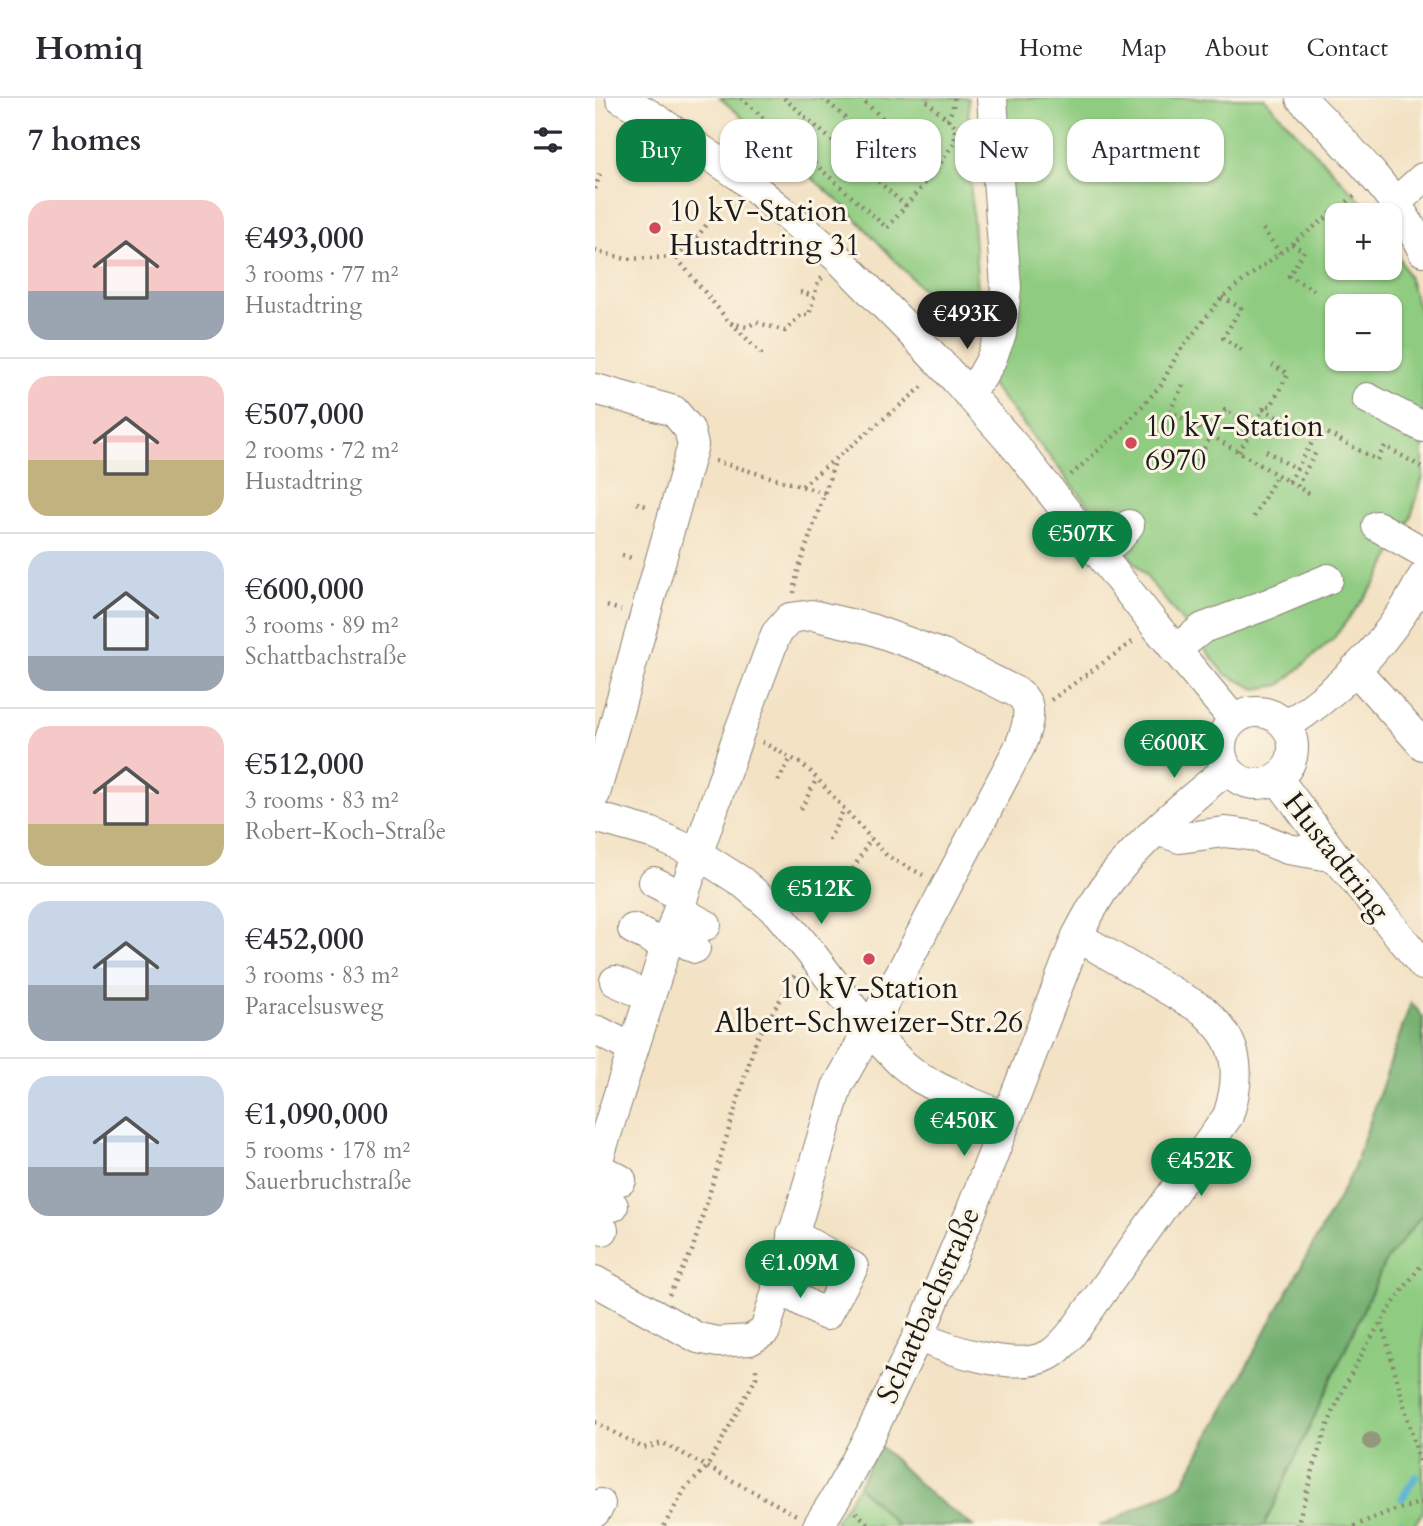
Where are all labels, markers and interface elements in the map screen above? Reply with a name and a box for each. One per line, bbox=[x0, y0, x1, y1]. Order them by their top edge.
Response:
text: Homiq bbox=[35, 26, 143, 71]
text: Home bbox=[1019, 32, 1083, 65]
text: Map bbox=[1121, 32, 1167, 65]
text: About bbox=[1205, 32, 1269, 65]
text: Contact bbox=[1307, 32, 1388, 65]
chip: Buy bbox=[616, 119, 706, 182]
chip: Rent bbox=[720, 119, 817, 182]
chip: Filters bbox=[831, 119, 941, 182]
chip: New bbox=[955, 119, 1053, 182]
chip: Apartment bbox=[1067, 119, 1224, 182]
text: 7 homes bbox=[28, 120, 141, 161]
icon: filters bbox=[529, 121, 567, 159]
place label: 10 kV-Station Hustadtring 31 bbox=[669, 191, 861, 266]
map controls bbox=[1325, 203, 1402, 371]
button: + bbox=[1325, 203, 1402, 280]
text: €493,000 bbox=[245, 218, 364, 259]
marker: 10 kV-Station Hustadtring 31 bbox=[647, 220, 663, 236]
icon: home bbox=[84, 228, 168, 312]
text: 3 rooms · 77 m² bbox=[245, 259, 398, 290]
text: Hustadtring bbox=[245, 290, 362, 321]
pin: €493K bbox=[918, 292, 1016, 351]
button: − bbox=[1325, 294, 1402, 371]
text: €493K bbox=[933, 298, 1001, 329]
text: €507,000 bbox=[245, 394, 364, 435]
icon: home bbox=[84, 404, 168, 488]
place label: 10 kV-Station 6970 bbox=[1145, 406, 1324, 481]
text: 2 rooms · 72 m² bbox=[245, 435, 398, 466]
marker: 10 kV-Station 6970 bbox=[1123, 435, 1139, 451]
text: Hustadtring bbox=[245, 466, 362, 497]
pin: €507K bbox=[1033, 512, 1131, 571]
text: €507K bbox=[1048, 518, 1116, 549]
text: €600,000 bbox=[245, 569, 364, 610]
icon: home bbox=[84, 579, 168, 663]
text: 3 rooms · 89 m² bbox=[245, 610, 398, 641]
text: Schattbachstraße bbox=[245, 641, 407, 672]
pin: €600K bbox=[1125, 720, 1223, 780]
text: €600K bbox=[1140, 727, 1208, 758]
text: €512,000 bbox=[245, 744, 364, 785]
icon: home bbox=[84, 754, 168, 838]
street label: Hustadtring bbox=[1273, 784, 1400, 929]
text: 3 rooms · 83 m² bbox=[245, 785, 398, 816]
text: Robert-Koch-Straße bbox=[245, 816, 446, 847]
pin: €512K bbox=[772, 866, 870, 926]
text: €512K bbox=[787, 873, 855, 904]
text: €452,000 bbox=[245, 919, 364, 960]
icon: home bbox=[84, 929, 168, 1013]
marker: 10 kV-Station Albert-Schweizer-Str.26 bbox=[861, 951, 877, 967]
text: 3 rooms · 83 m² bbox=[245, 960, 398, 991]
place label: 10 kV-Station Albert-Schweizer-Str.26 bbox=[715, 968, 1023, 1043]
text: Paracelsusweg bbox=[245, 991, 383, 1022]
text: €1,090,000 bbox=[245, 1094, 388, 1135]
pin: €450K bbox=[915, 1098, 1013, 1158]
icon: home bbox=[84, 1104, 168, 1188]
text: €450K bbox=[930, 1105, 998, 1136]
text: 5 rooms · 178 m² bbox=[245, 1135, 410, 1166]
pin: €452K bbox=[1152, 1138, 1250, 1198]
text: €452K bbox=[1167, 1145, 1235, 1176]
text: Sauerbruchstraße bbox=[245, 1166, 412, 1197]
street label: Schattbachstraße bbox=[867, 1200, 990, 1410]
pin: €1.09M bbox=[743, 1240, 857, 1300]
text: €1.09M bbox=[761, 1247, 839, 1278]

